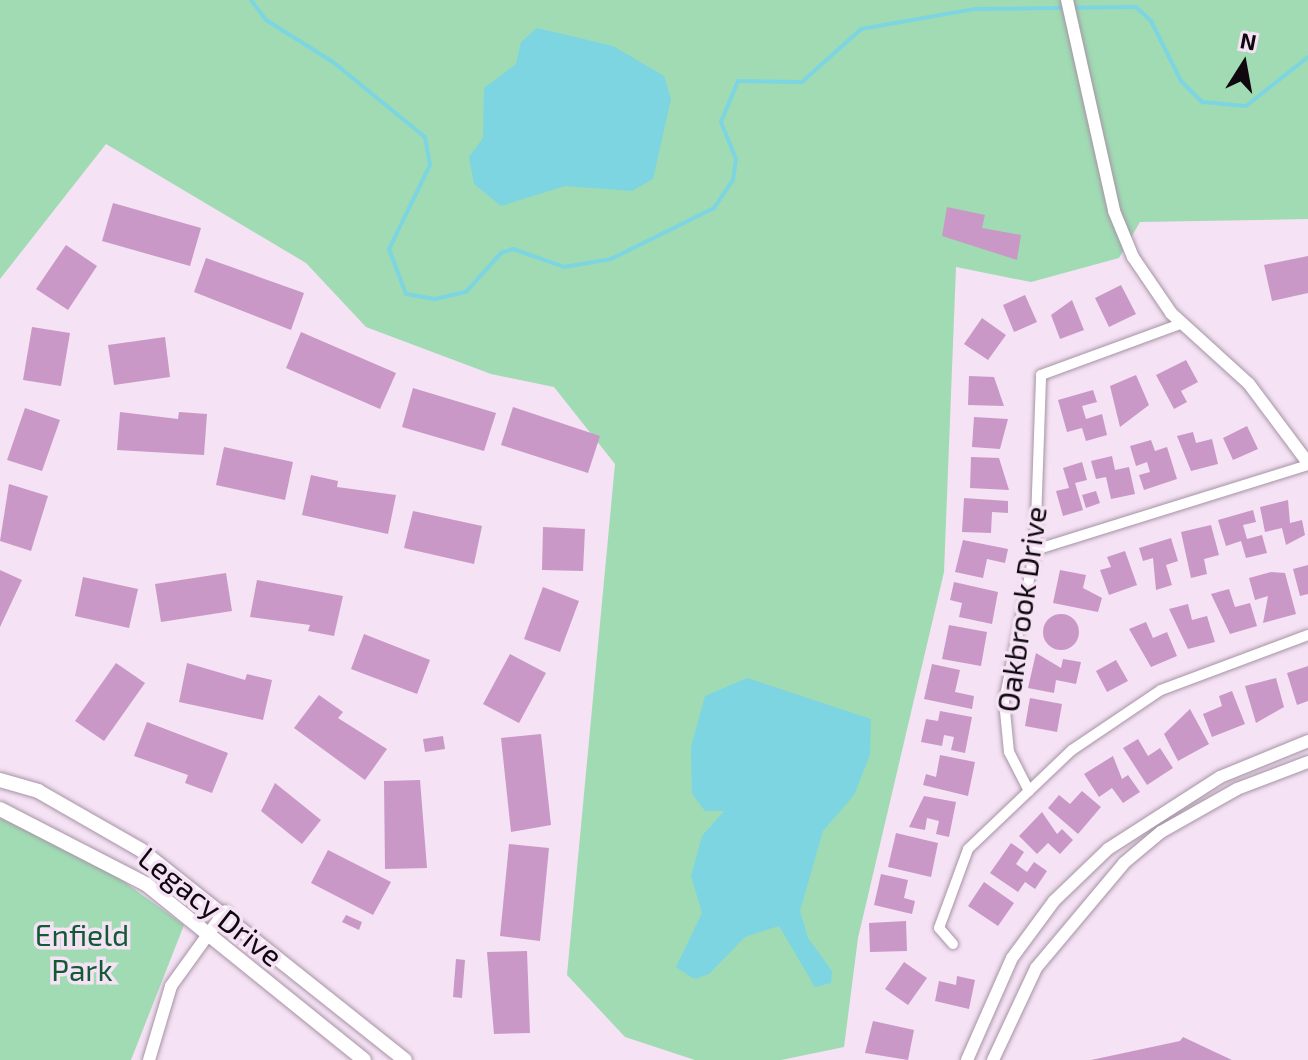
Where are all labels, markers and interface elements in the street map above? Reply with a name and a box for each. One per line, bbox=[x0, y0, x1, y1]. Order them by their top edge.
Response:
north arrow bbox=[1204, 24, 1284, 104]
text: N bbox=[1238, 26, 1259, 55]
street label: Oakbrook Drive bbox=[989, 504, 1053, 714]
street label: Legacy Drive bbox=[132, 839, 290, 973]
park label: Enfield Park bbox=[35, 916, 129, 986]

